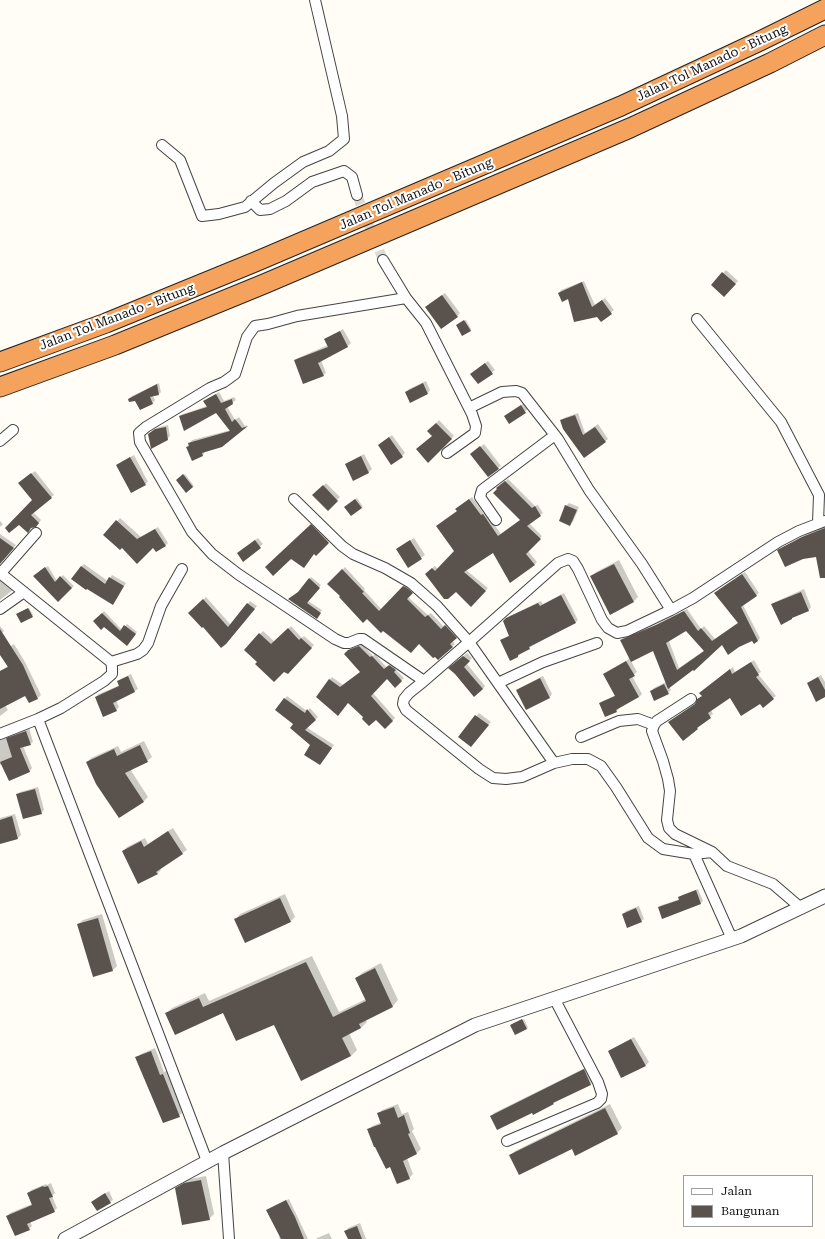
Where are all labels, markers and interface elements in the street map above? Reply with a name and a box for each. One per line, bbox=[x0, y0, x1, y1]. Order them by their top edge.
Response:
street label: Jalan Tol Manado - Bitung bbox=[634, 21, 790, 105]
street label: Jalan Tol Manado - Bitung bbox=[337, 155, 495, 233]
street label: Jalan Tol Manado - Bitung bbox=[37, 280, 197, 354]
legend bbox=[683, 1175, 813, 1227]
text: Jalan bbox=[721, 1184, 752, 1198]
text: Bangunan bbox=[721, 1204, 780, 1218]

